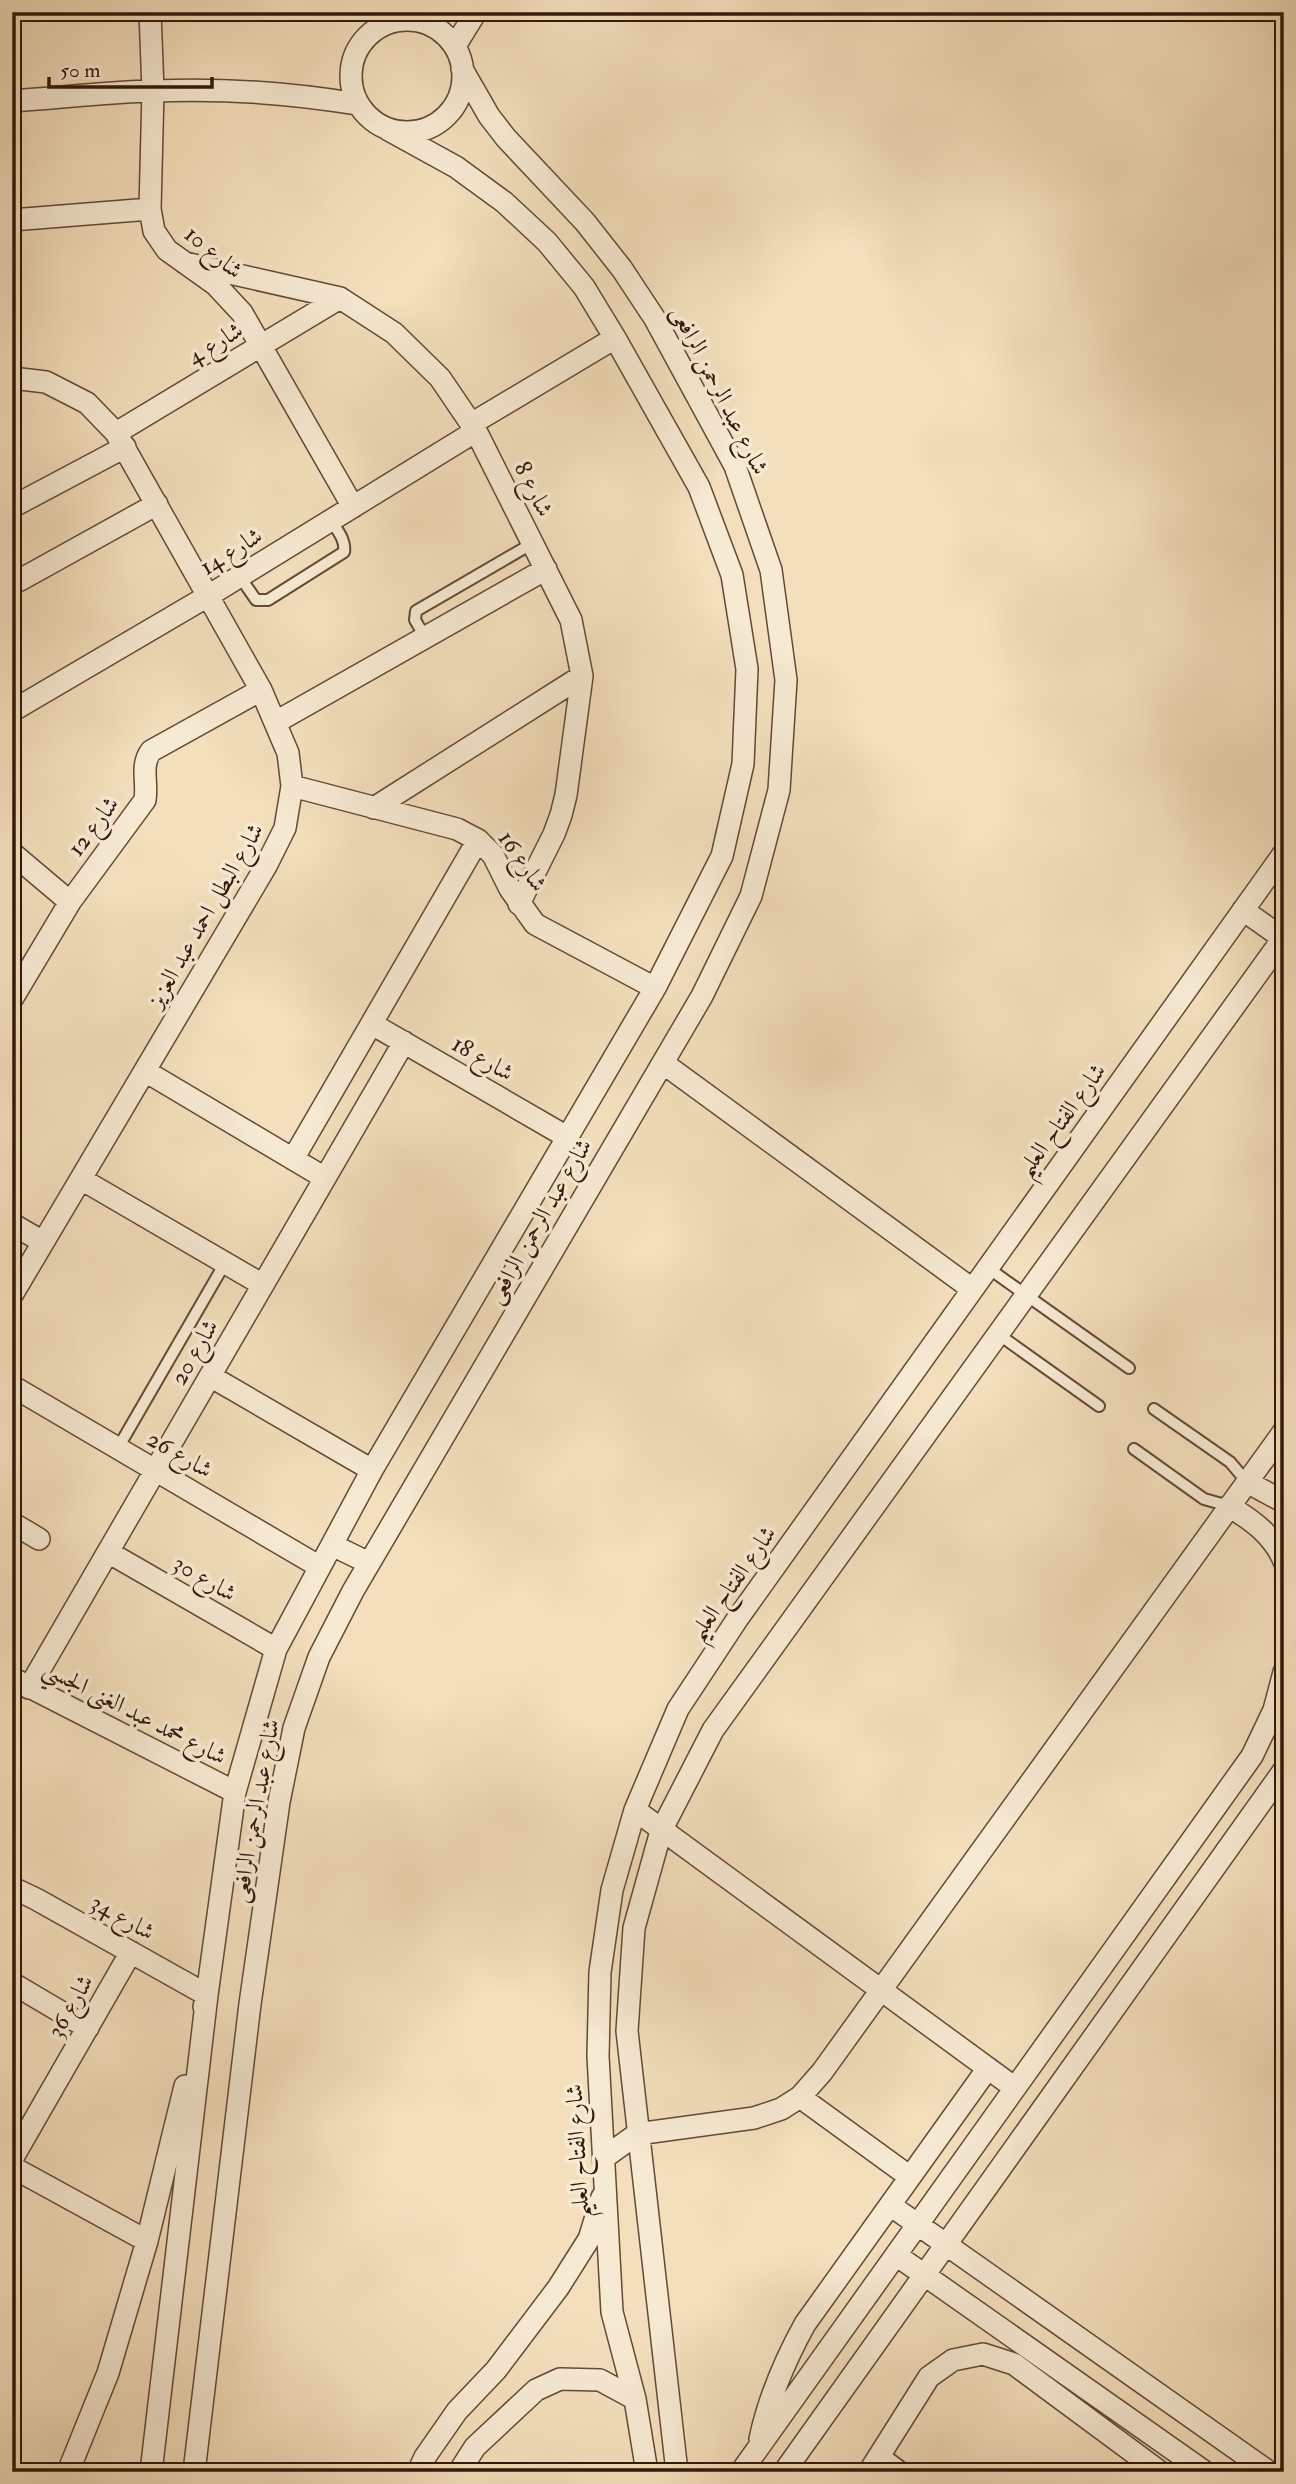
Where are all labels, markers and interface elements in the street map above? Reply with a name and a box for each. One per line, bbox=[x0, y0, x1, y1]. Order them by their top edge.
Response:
scale bar bbox=[49, 46, 212, 90]
text: 50 m bbox=[60, 57, 101, 84]
street label: شارع 10 bbox=[175, 219, 249, 289]
street label: شارع عبد الرحمن الرافعى bbox=[660, 300, 776, 482]
street label: شارع 4 bbox=[182, 315, 251, 376]
street label: شارع 8 bbox=[503, 456, 561, 524]
street label: شارع 14 bbox=[194, 520, 271, 586]
street label: شارع 12 bbox=[61, 790, 129, 865]
street label: شارع البطل احمد عبد العزيز bbox=[138, 817, 274, 1018]
street label: شارع 16 bbox=[488, 825, 554, 900]
street label: شارع 18 bbox=[444, 1028, 519, 1092]
street label: شارع الفتاح العليم bbox=[1010, 1057, 1120, 1188]
street label: شارع عبد الرحمن الرافعى bbox=[480, 1133, 603, 1312]
street label: شارع 20 bbox=[163, 1314, 229, 1393]
street label: شارع 26 bbox=[139, 1423, 218, 1489]
street label: شارع الفتاح العليم bbox=[681, 1520, 790, 1652]
street label: شارع 30 bbox=[165, 1548, 242, 1612]
street label: شارع محمد عبد الغنى الجسي bbox=[35, 1653, 232, 1777]
street label: شارع عبد الرحمن الرافعى bbox=[224, 1717, 291, 1906]
street label: شارع 34 bbox=[83, 1887, 160, 1951]
street label: شارع 36 bbox=[40, 1969, 104, 2045]
street label: شارع الفتاح العليم bbox=[559, 2083, 604, 2219]

